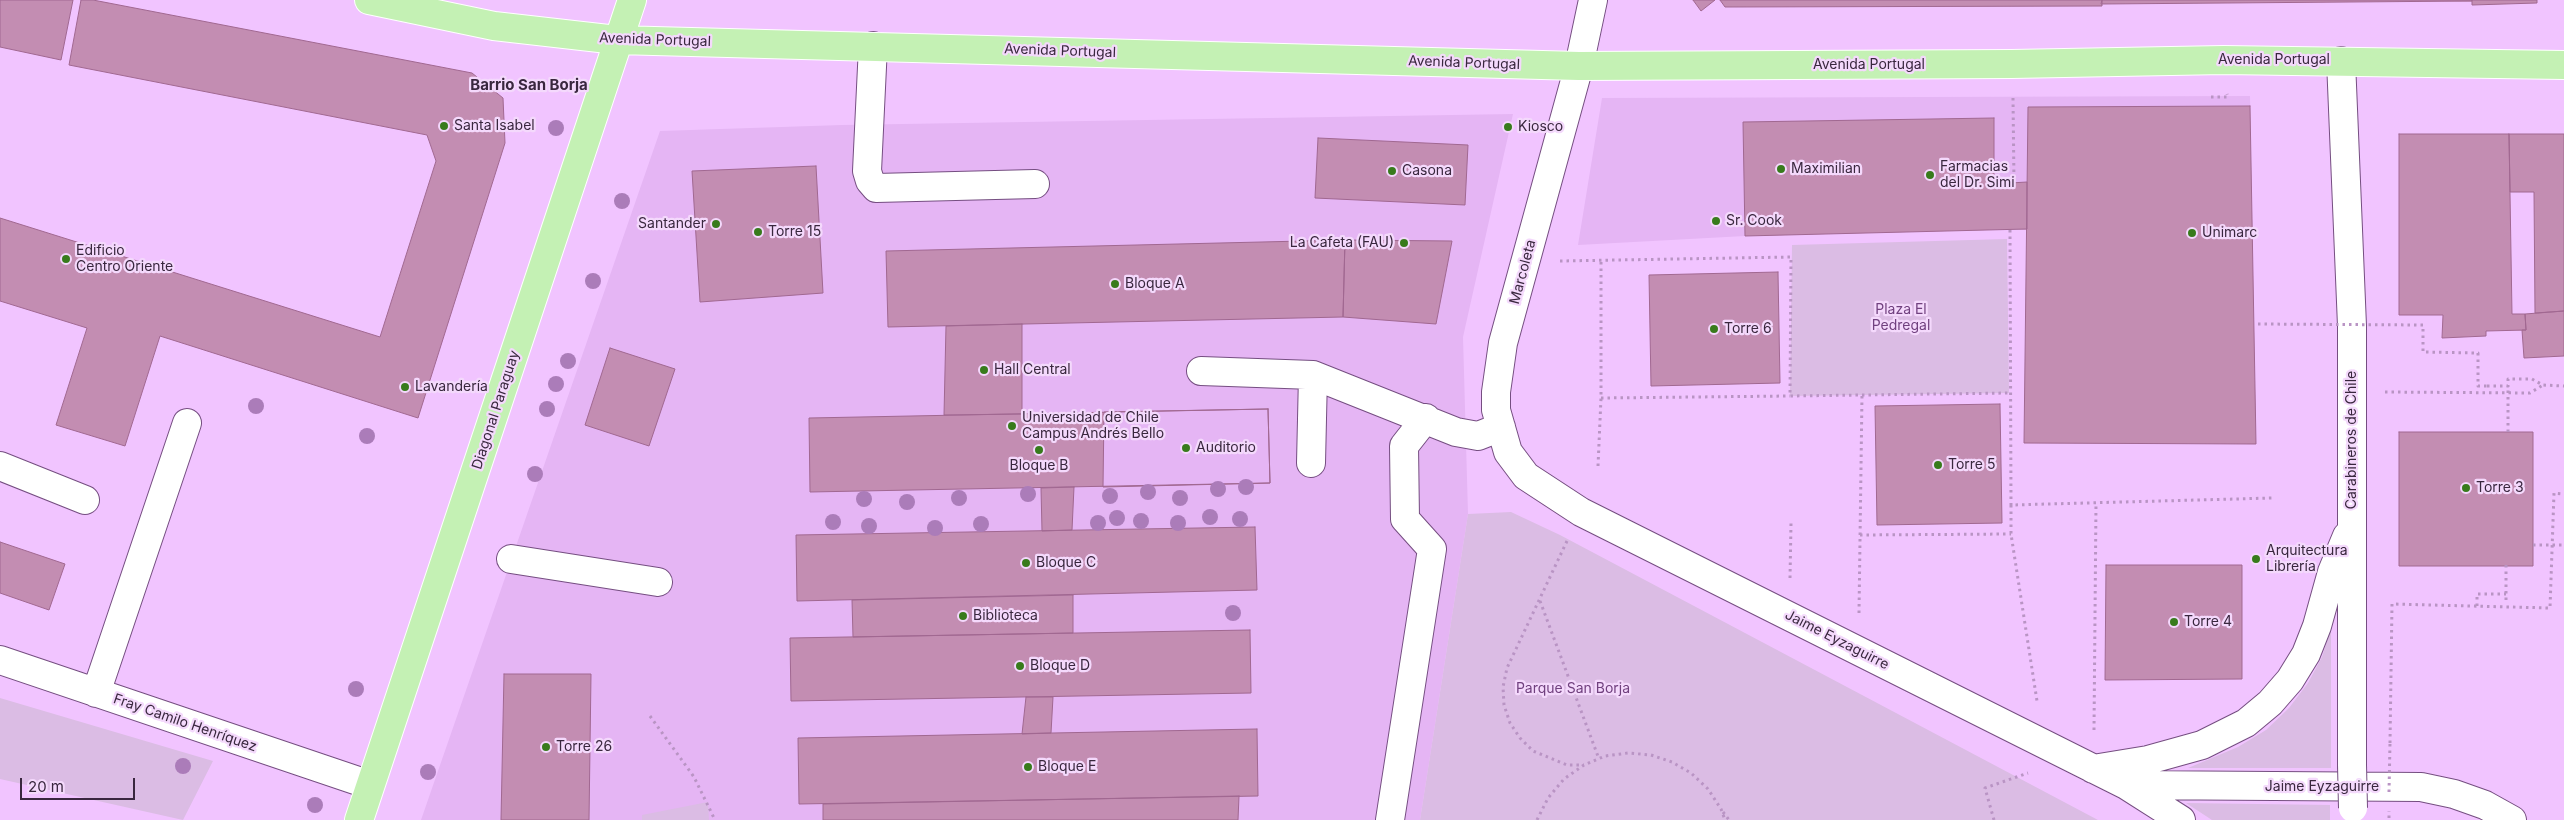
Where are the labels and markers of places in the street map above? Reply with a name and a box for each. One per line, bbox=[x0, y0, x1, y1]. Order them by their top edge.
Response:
place label: Santa Isabel bbox=[454, 118, 535, 134]
place label: Kiosco bbox=[1518, 119, 1563, 135]
marker: Santa Isabel bbox=[438, 120, 450, 132]
marker: Kiosco bbox=[1502, 121, 1514, 133]
place label: Farmacias del Dr. Simi bbox=[1940, 159, 2015, 192]
place label: Maximilian bbox=[1791, 161, 1861, 177]
place label: Casona bbox=[1402, 163, 1452, 179]
marker: Maximilian bbox=[1775, 163, 1787, 175]
marker: Casona bbox=[1386, 165, 1398, 177]
marker: Farmacias del Dr. Simi bbox=[1924, 169, 1936, 181]
place label: Sr. Cook bbox=[1726, 213, 1782, 229]
marker: Sr. Cook bbox=[1710, 215, 1722, 227]
place label: Santander bbox=[638, 216, 706, 232]
marker: Santander bbox=[710, 218, 722, 230]
place label: Torre 15 bbox=[768, 224, 821, 240]
place label: Unimarc bbox=[2202, 225, 2257, 241]
marker: Torre 15 bbox=[752, 226, 764, 238]
marker: Unimarc bbox=[2186, 227, 2198, 239]
place label: La Cafeta (FAU) bbox=[1290, 235, 1394, 251]
marker: La Cafeta (FAU) bbox=[1398, 237, 1410, 249]
place label: Edificio Centro Oriente bbox=[76, 243, 173, 276]
marker: Edificio Centro Oriente bbox=[60, 253, 72, 265]
place label: Bloque A bbox=[1125, 276, 1185, 292]
marker: Bloque A bbox=[1109, 278, 1121, 290]
place label: Torre 6 bbox=[1724, 321, 1772, 337]
marker: Torre 6 bbox=[1708, 323, 1720, 335]
place label: Hall Central bbox=[994, 362, 1071, 378]
marker: Hall Central bbox=[978, 364, 990, 376]
place label: Lavandería bbox=[415, 379, 488, 395]
marker: Lavandería bbox=[399, 381, 411, 393]
place label: Universidad de Chile Campus Andrés Bello bbox=[1022, 410, 1164, 442]
marker: Universidad de Chile Campus Andrés Bello bbox=[1006, 420, 1018, 432]
place label: Auditorio bbox=[1196, 440, 1256, 456]
marker: Auditorio bbox=[1180, 442, 1192, 454]
marker: Bloque B bbox=[1033, 444, 1045, 456]
place label: Torre 5 bbox=[1948, 457, 1995, 473]
place label: Bloque B bbox=[1009, 458, 1069, 474]
marker: Torre 5 bbox=[1932, 459, 1944, 471]
place label: Torre 3 bbox=[2476, 480, 2524, 496]
marker: Torre 3 bbox=[2460, 482, 2472, 494]
place label: Arquitectura Librería bbox=[2266, 543, 2348, 576]
marker: Arquitectura Librería bbox=[2250, 553, 2262, 565]
place label: Bloque C bbox=[1036, 555, 1096, 571]
marker: Bloque C bbox=[1020, 557, 1032, 569]
place label: Biblioteca bbox=[973, 608, 1038, 624]
marker: Biblioteca bbox=[957, 610, 969, 622]
place label: Torre 4 bbox=[2184, 614, 2232, 630]
marker: Torre 4 bbox=[2168, 616, 2180, 628]
place label: Bloque D bbox=[1030, 658, 1090, 674]
marker: Bloque D bbox=[1014, 660, 1026, 672]
place label: Torre 26 bbox=[556, 739, 612, 755]
marker: Torre 26 bbox=[540, 741, 552, 753]
place label: Bloque E bbox=[1038, 759, 1096, 775]
marker: Bloque E bbox=[1022, 761, 1034, 773]

